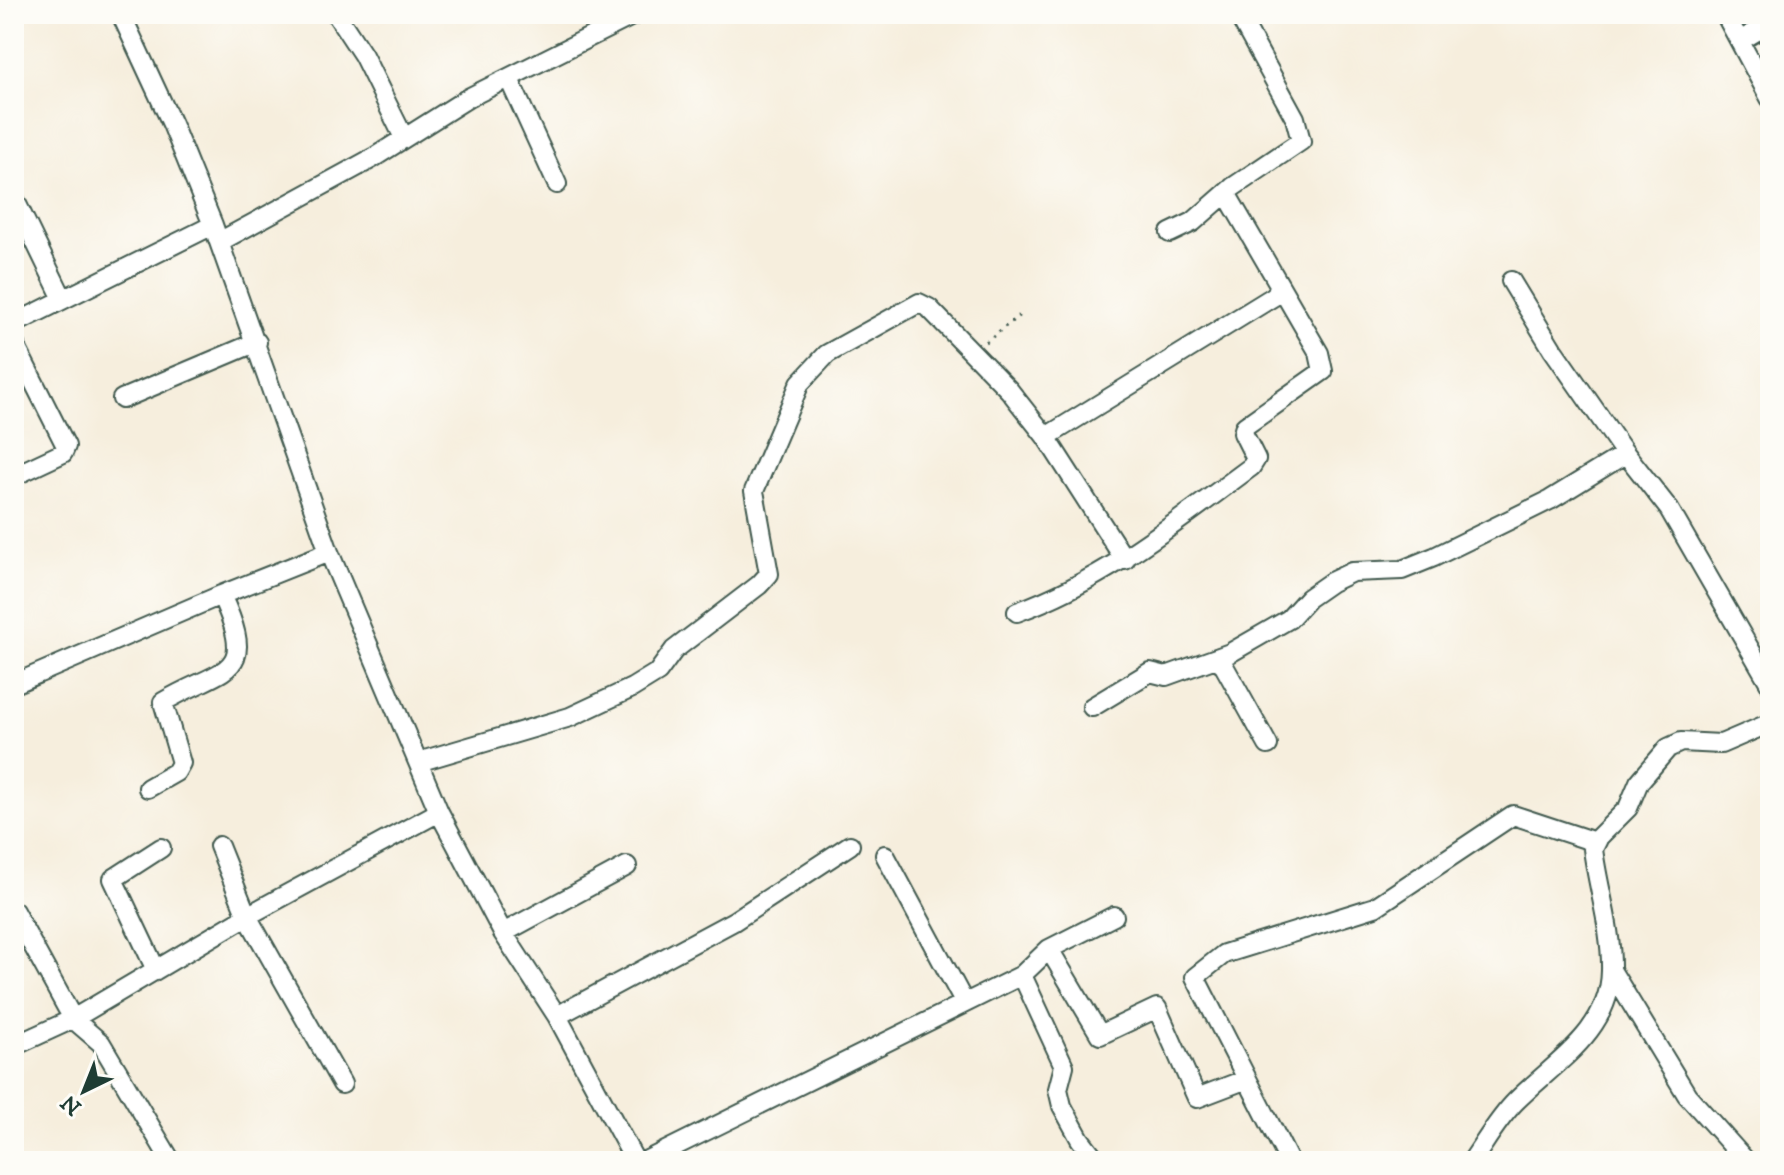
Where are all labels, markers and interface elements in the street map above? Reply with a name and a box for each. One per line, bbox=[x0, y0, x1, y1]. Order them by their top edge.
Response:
north arrow bbox=[44, 1051, 124, 1131]
text: N bbox=[56, 1088, 87, 1121]

